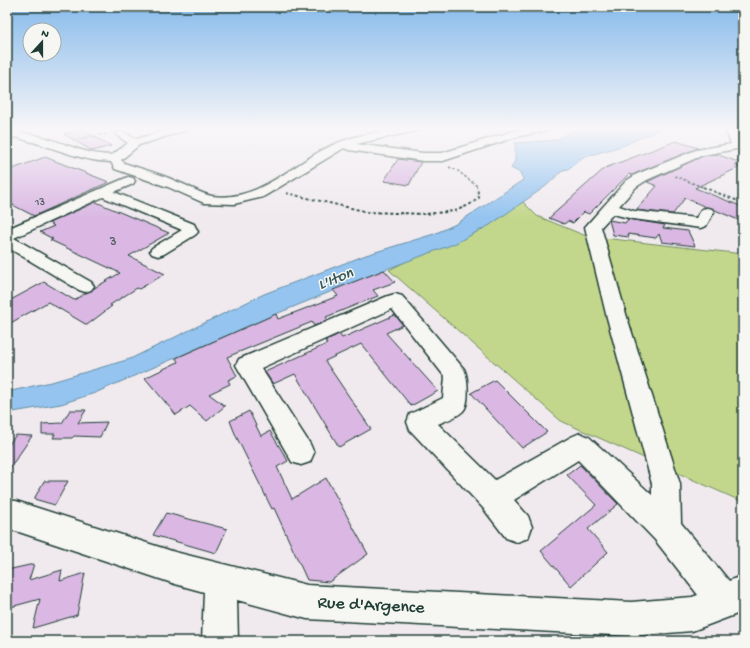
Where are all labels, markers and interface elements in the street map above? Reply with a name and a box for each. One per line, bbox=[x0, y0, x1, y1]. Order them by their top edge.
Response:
north arrow bbox=[22, 22, 62, 62]
text: N bbox=[39, 28, 50, 41]
house number: 13 bbox=[34, 197, 45, 209]
house number: 3 bbox=[109, 235, 117, 250]
water label: L'Iton bbox=[316, 264, 357, 296]
street label: Rue d'Argence bbox=[317, 593, 426, 619]

